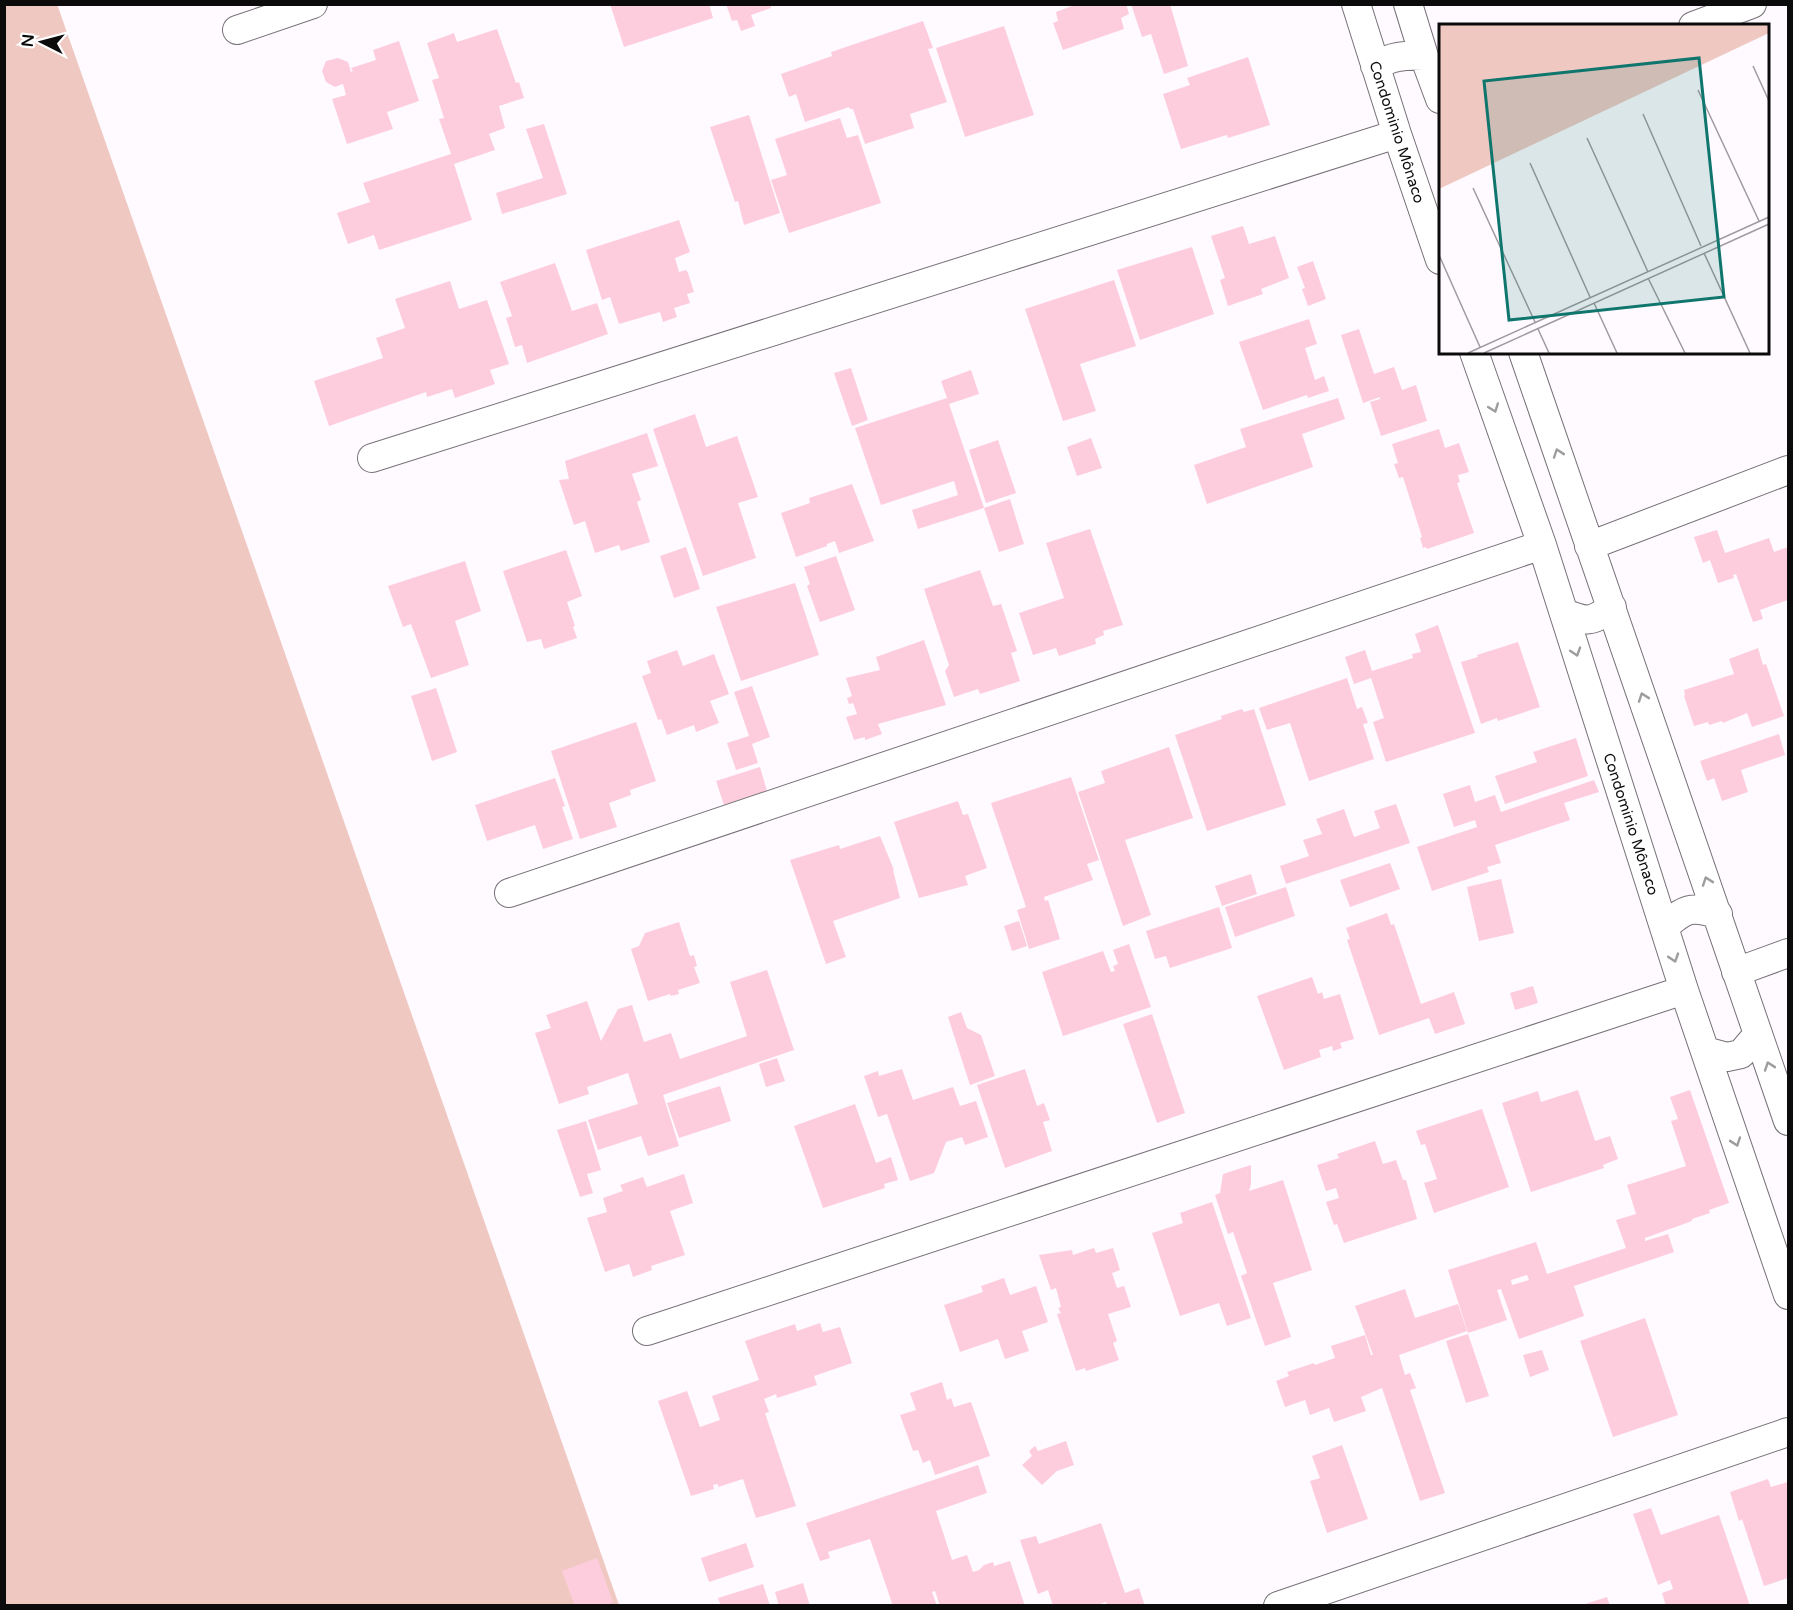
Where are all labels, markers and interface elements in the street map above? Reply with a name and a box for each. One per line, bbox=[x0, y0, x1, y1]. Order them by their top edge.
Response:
north arrow bbox=[12, 12, 72, 72]
inset map bbox=[1439, 24, 1769, 354]
text: N bbox=[17, 33, 39, 48]
street label: Condominio Mônaco bbox=[1366, 59, 1428, 205]
one-way arrow bbox=[1486, 402, 1499, 412]
one-way arrow bbox=[1552, 448, 1565, 459]
one-way arrow bbox=[1569, 646, 1581, 657]
one-way arrow bbox=[1638, 692, 1651, 703]
street label: Condominio Mônaco bbox=[1600, 751, 1662, 897]
one-way arrow bbox=[1701, 876, 1714, 887]
one-way arrow bbox=[1667, 952, 1679, 963]
one-way arrow bbox=[1764, 1061, 1777, 1072]
one-way arrow bbox=[1729, 1137, 1742, 1147]

